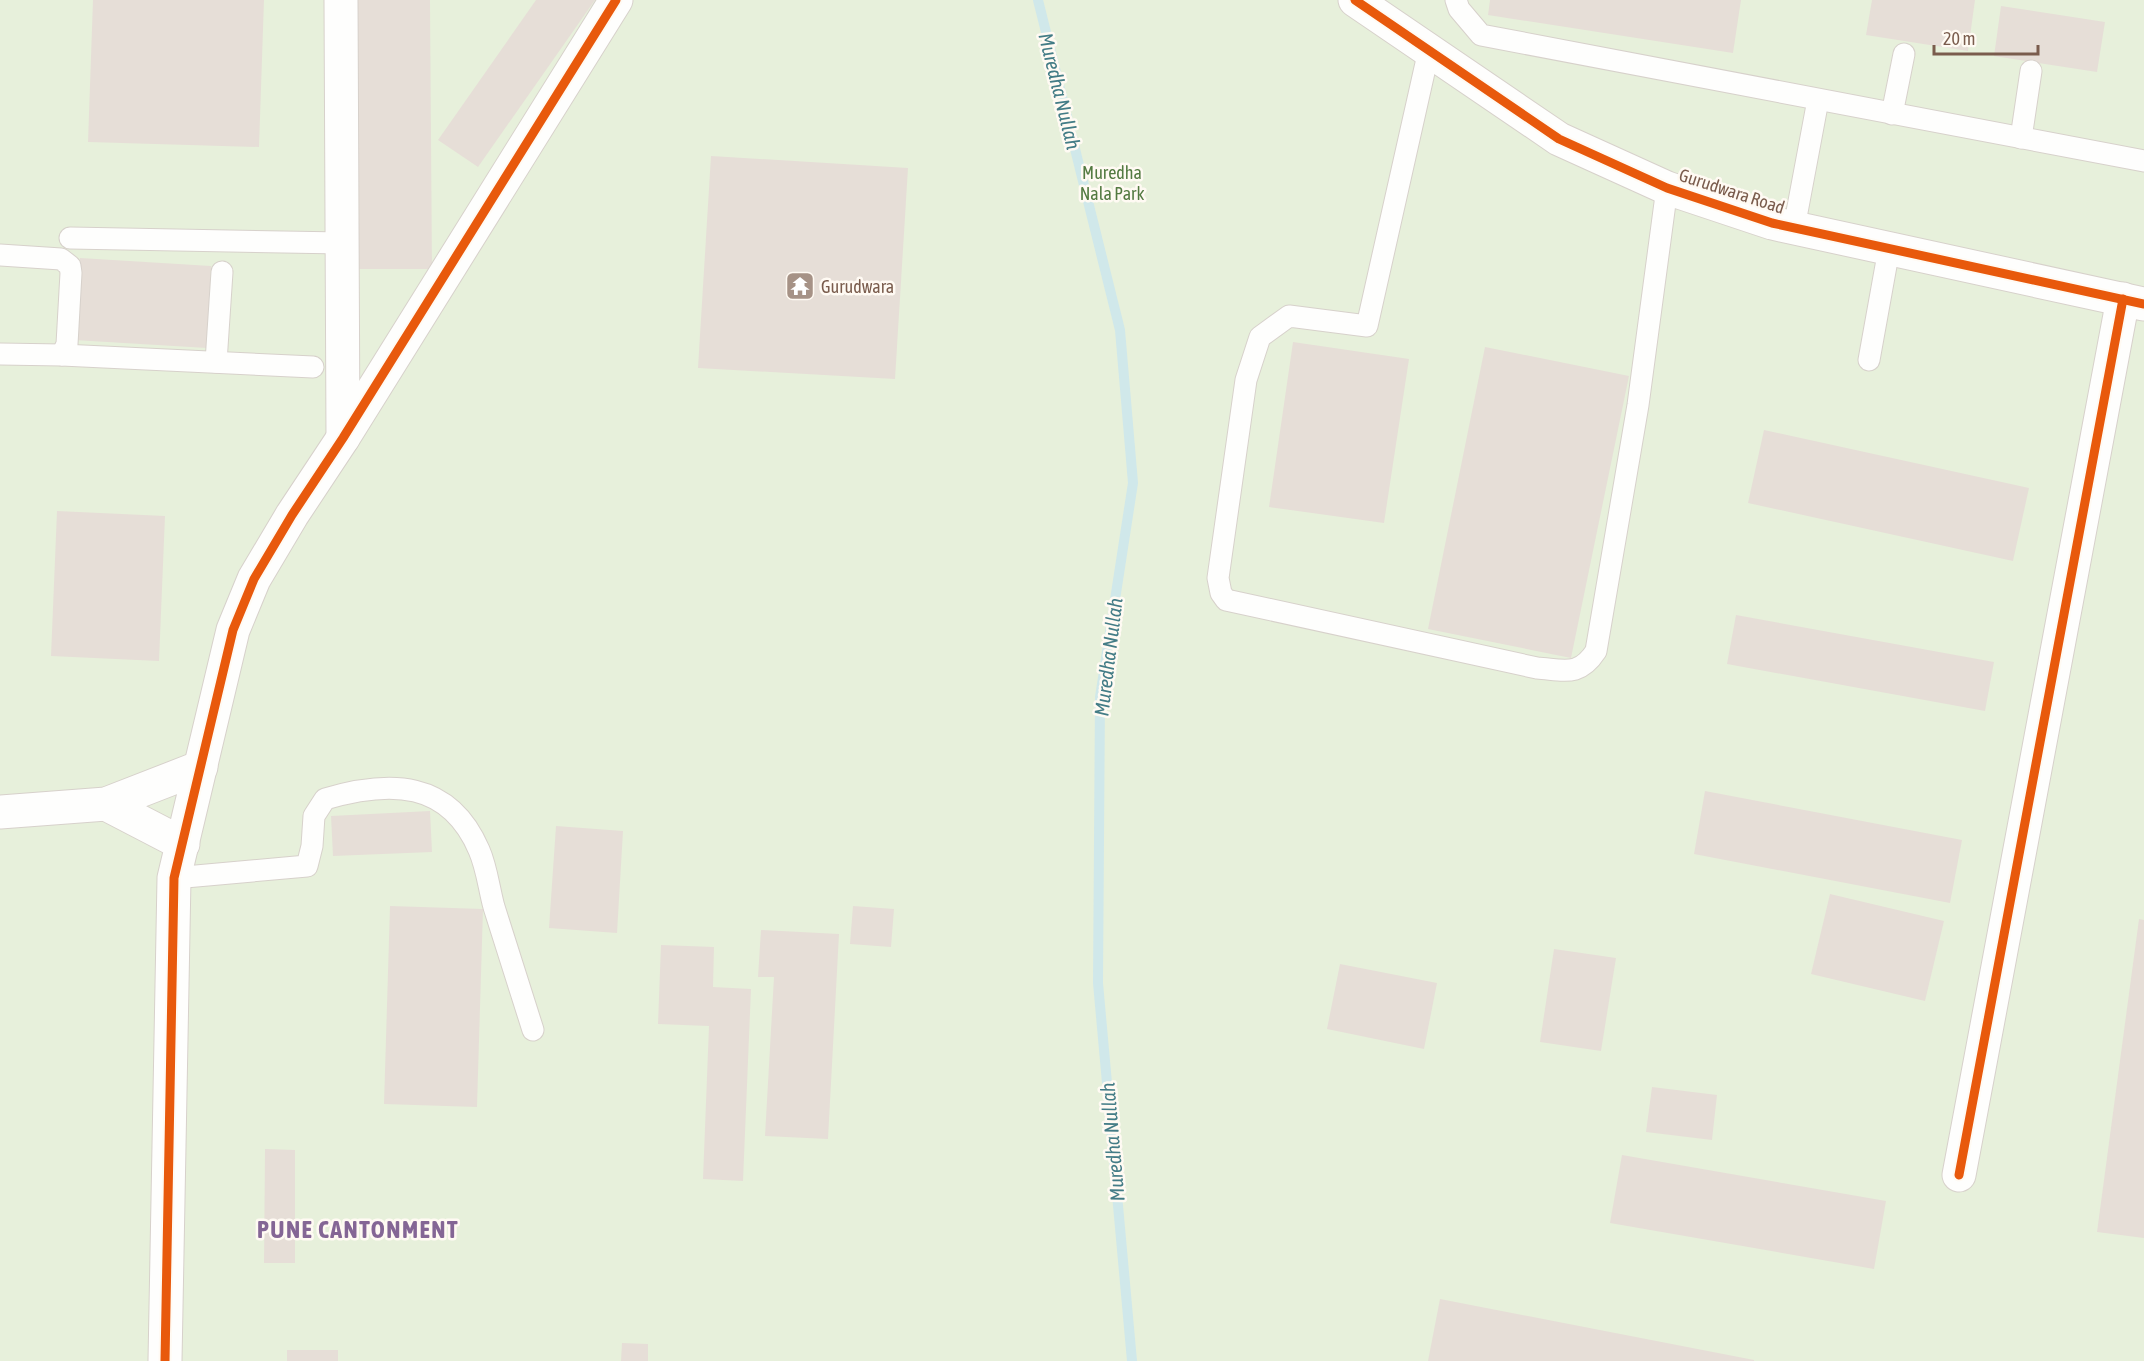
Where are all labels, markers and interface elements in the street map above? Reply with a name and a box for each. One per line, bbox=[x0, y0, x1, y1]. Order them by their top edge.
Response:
scale bar bbox=[1934, 18, 2038, 56]
text: 20 m bbox=[1943, 28, 1975, 49]
water label: Muredha Nullah bbox=[1034, 30, 1086, 152]
park label: Muredha Nala Park bbox=[1080, 162, 1144, 204]
street label: Gurudwara Road bbox=[1677, 164, 1787, 218]
temple icon: Gurudwara bbox=[784, 270, 816, 302]
place label: Gurudwara bbox=[821, 276, 894, 297]
water label: Muredha Nullah bbox=[1089, 596, 1127, 717]
water label: Muredha Nullah bbox=[1095, 1081, 1129, 1202]
district label: PUNE CANTONMENT bbox=[257, 1216, 459, 1243]

